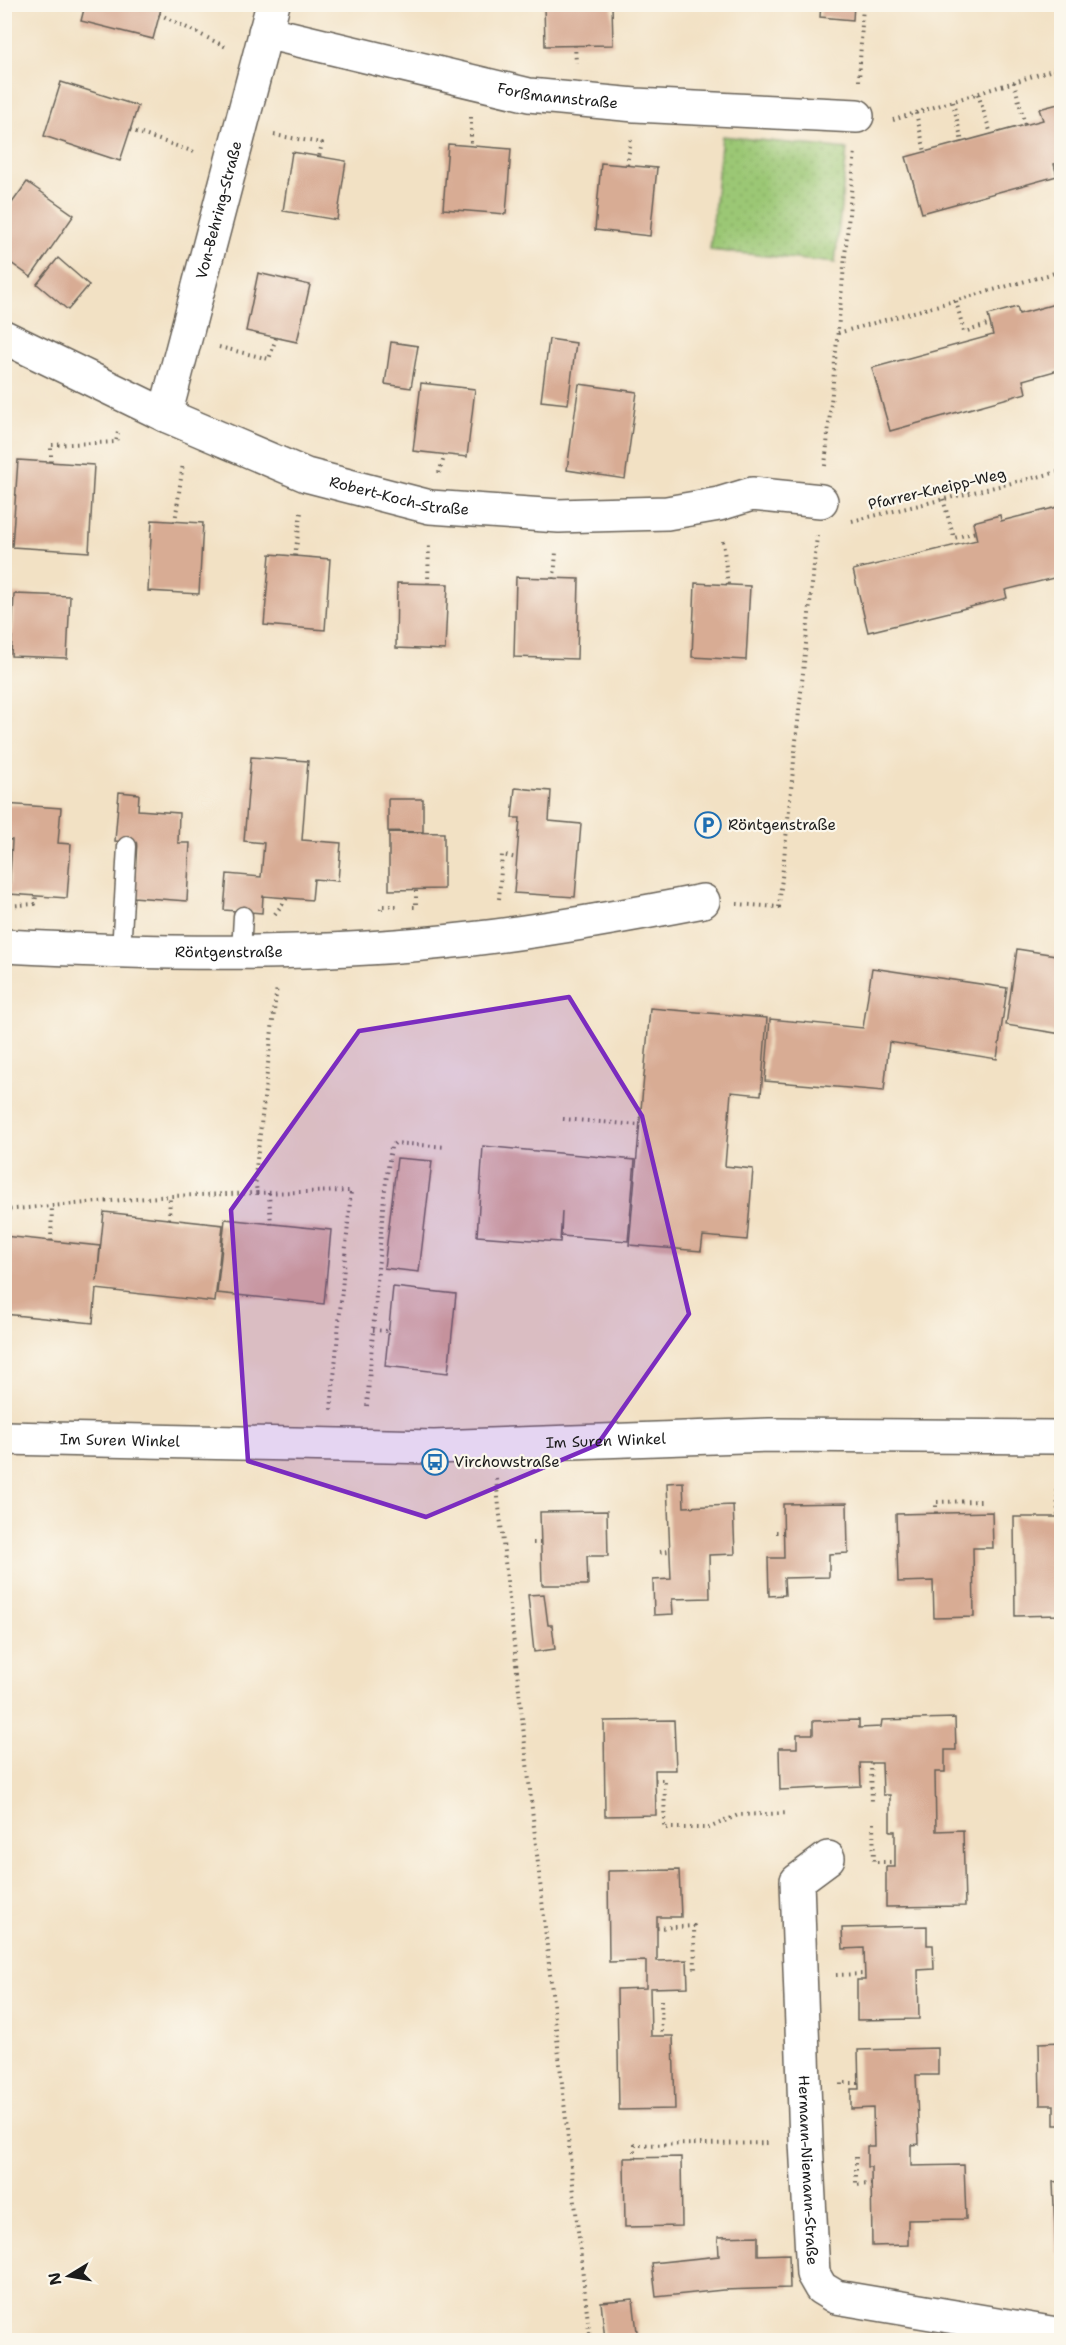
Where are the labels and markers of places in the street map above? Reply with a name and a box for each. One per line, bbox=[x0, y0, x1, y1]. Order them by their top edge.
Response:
parking icon: Röntgenstraße bbox=[693, 810, 723, 840]
place label: Röntgenstraße bbox=[728, 815, 836, 835]
bus stop icon: Virchowstraße bbox=[420, 1447, 450, 1477]
place label: Virchowstraße bbox=[454, 1452, 560, 1472]

